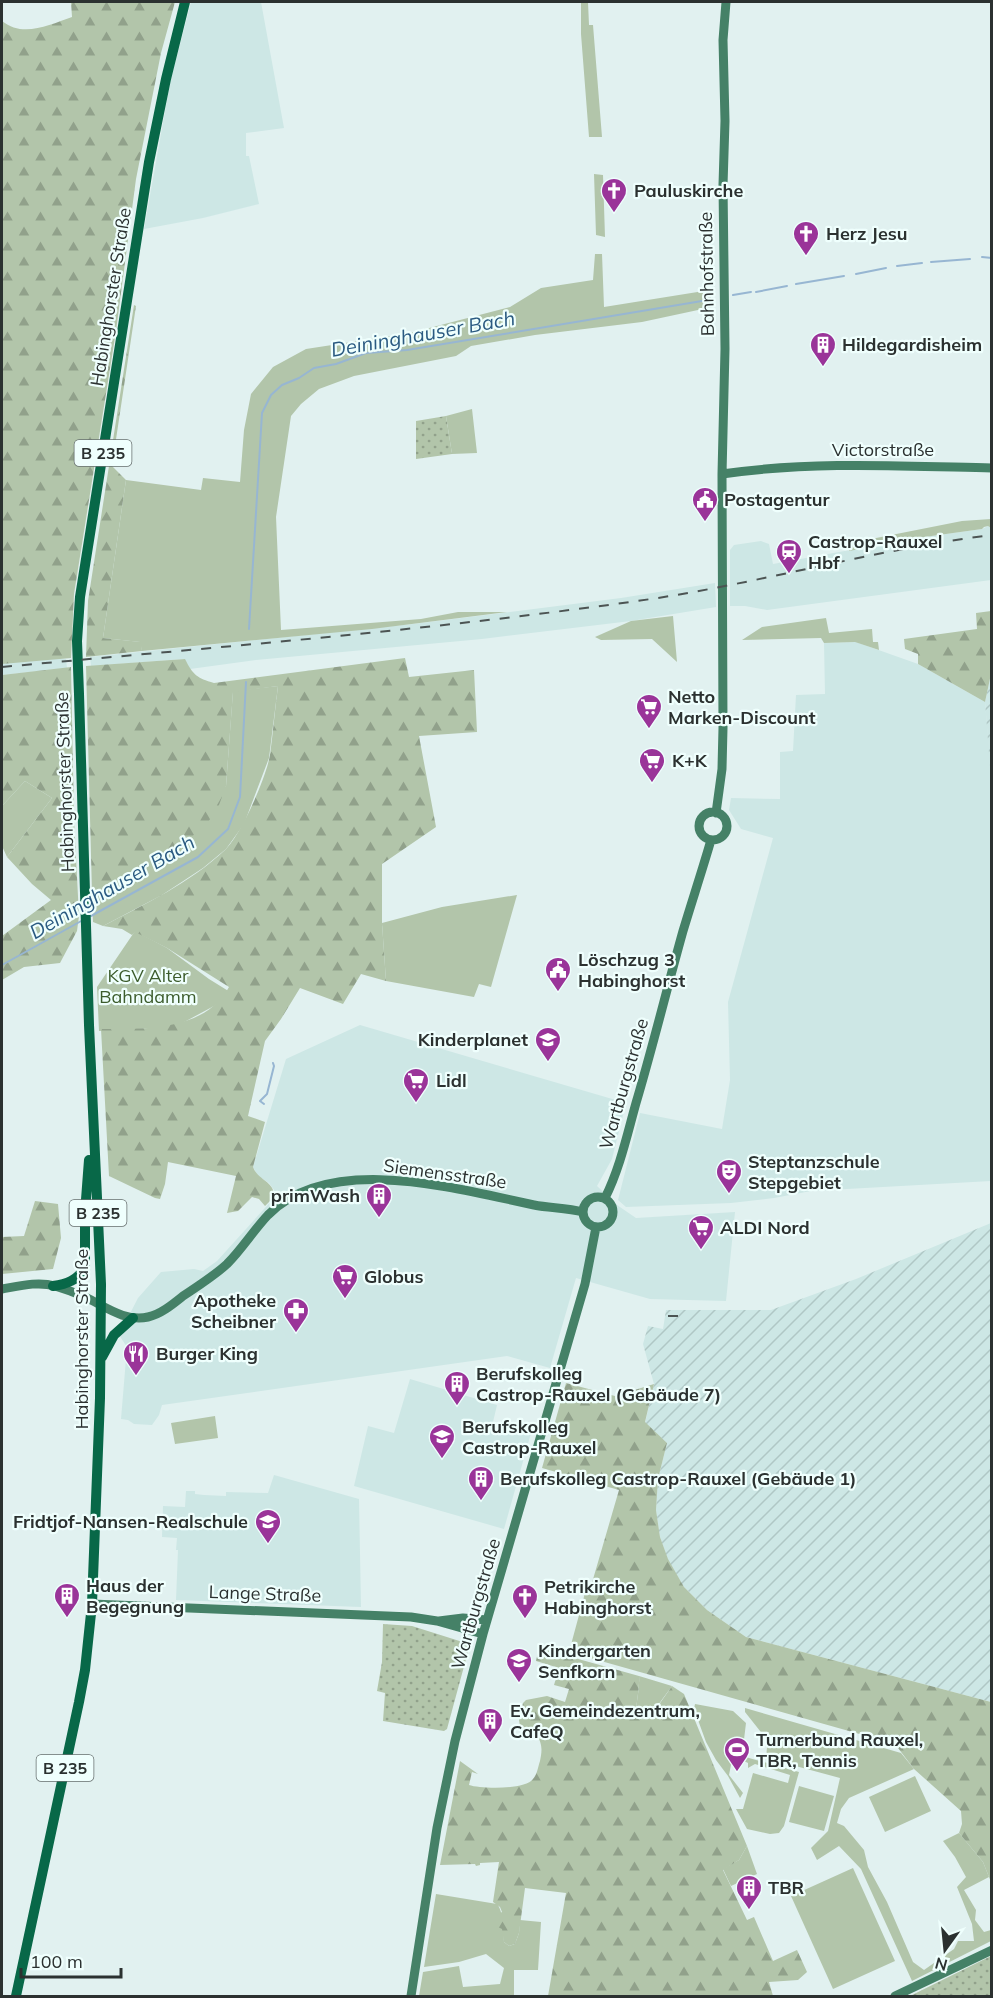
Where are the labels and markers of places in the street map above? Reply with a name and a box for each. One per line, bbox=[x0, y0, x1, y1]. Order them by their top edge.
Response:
church icon: Pauluskirche bbox=[599, 176, 629, 214]
place label: Pauluskirche bbox=[634, 179, 743, 202]
church icon: Herz Jesu bbox=[791, 219, 821, 257]
place label: Herz Jesu bbox=[826, 222, 908, 245]
building icon: Hildegardisheim bbox=[808, 330, 838, 368]
place label: Hildegardisheim bbox=[842, 333, 982, 356]
public building icon: Postagentur bbox=[690, 485, 720, 523]
place label: Postagentur bbox=[724, 488, 831, 511]
place label: Castrop-Rauxel Hbf bbox=[808, 530, 942, 574]
station icon: Castrop-Rauxel Hbf bbox=[774, 537, 804, 575]
place label: Netto Marken-Discount bbox=[668, 685, 816, 729]
supermarket icon: Netto Marken-Discount bbox=[634, 692, 664, 730]
supermarket icon: K+K bbox=[637, 746, 667, 784]
place label: K+K bbox=[672, 749, 708, 772]
place label: Löschzug 3 Habinghorst bbox=[578, 948, 685, 992]
public building icon: Löschzug 3 Habinghorst bbox=[543, 955, 573, 993]
school or university icon: Kinderplanet bbox=[533, 1025, 563, 1063]
place label: Kinderplanet bbox=[418, 1028, 528, 1051]
supermarket icon: Lidl bbox=[401, 1066, 431, 1104]
place label: Lidl bbox=[436, 1069, 467, 1092]
place label: Steptanzschule Stepgebiet bbox=[748, 1150, 880, 1194]
theatre icon: Steptanzschule Stepgebiet bbox=[714, 1157, 744, 1195]
building icon: primWash bbox=[364, 1181, 394, 1219]
place label: primWash bbox=[271, 1184, 360, 1207]
supermarket icon: ALDI Nord bbox=[686, 1213, 716, 1251]
place label: ALDI Nord bbox=[720, 1216, 810, 1239]
supermarket icon: Globus bbox=[330, 1262, 360, 1300]
place label: Globus bbox=[364, 1265, 424, 1288]
place label: Apotheke Scheibner bbox=[191, 1289, 277, 1333]
pharmacy icon: Apotheke Scheibner bbox=[281, 1296, 311, 1334]
restaurant icon: Burger King bbox=[121, 1339, 151, 1377]
place label: Burger King bbox=[156, 1342, 258, 1365]
place label: Berufskolleg Castrop-Rauxel (Gebäude 7) bbox=[476, 1362, 721, 1406]
building icon: Berufskolleg Castrop-Rauxel (Gebäude 7) bbox=[442, 1369, 472, 1407]
place label: Berufskolleg Castrop-Rauxel bbox=[462, 1415, 596, 1459]
school or university icon: Berufskolleg Castrop-Rauxel bbox=[427, 1422, 457, 1460]
building icon: Berufskolleg Castrop-Rauxel (Gebäude 1) bbox=[466, 1464, 496, 1502]
place label: Berufskolleg Castrop-Rauxel (Gebäude 1) bbox=[500, 1467, 857, 1490]
school or university icon: Fridtjof-Nansen-Realschule bbox=[253, 1507, 283, 1545]
place label: Fridtjof-Nansen-Realschule bbox=[13, 1510, 248, 1533]
place label: Haus der Begegnung bbox=[86, 1574, 184, 1618]
place label: Petrikirche Habinghorst bbox=[544, 1575, 651, 1619]
building icon: Haus der Begegnung bbox=[52, 1581, 82, 1619]
church icon: Petrikirche Habinghorst bbox=[510, 1582, 540, 1620]
place label: Kindergarten Senfkorn bbox=[538, 1639, 651, 1683]
school or university icon: Kindergarten Senfkorn bbox=[504, 1646, 534, 1684]
place label: Ev. Gemeindezentrum, CafeQ bbox=[510, 1699, 700, 1743]
building icon: Ev. Gemeindezentrum, CafeQ bbox=[475, 1706, 505, 1744]
place label: Turnerbund Rauxel, TBR, Tennis bbox=[756, 1728, 923, 1772]
sports icon: Turnerbund Rauxel, TBR, Tennis bbox=[722, 1735, 752, 1773]
building icon: TBR bbox=[734, 1873, 764, 1911]
place label: TBR bbox=[768, 1876, 805, 1899]

